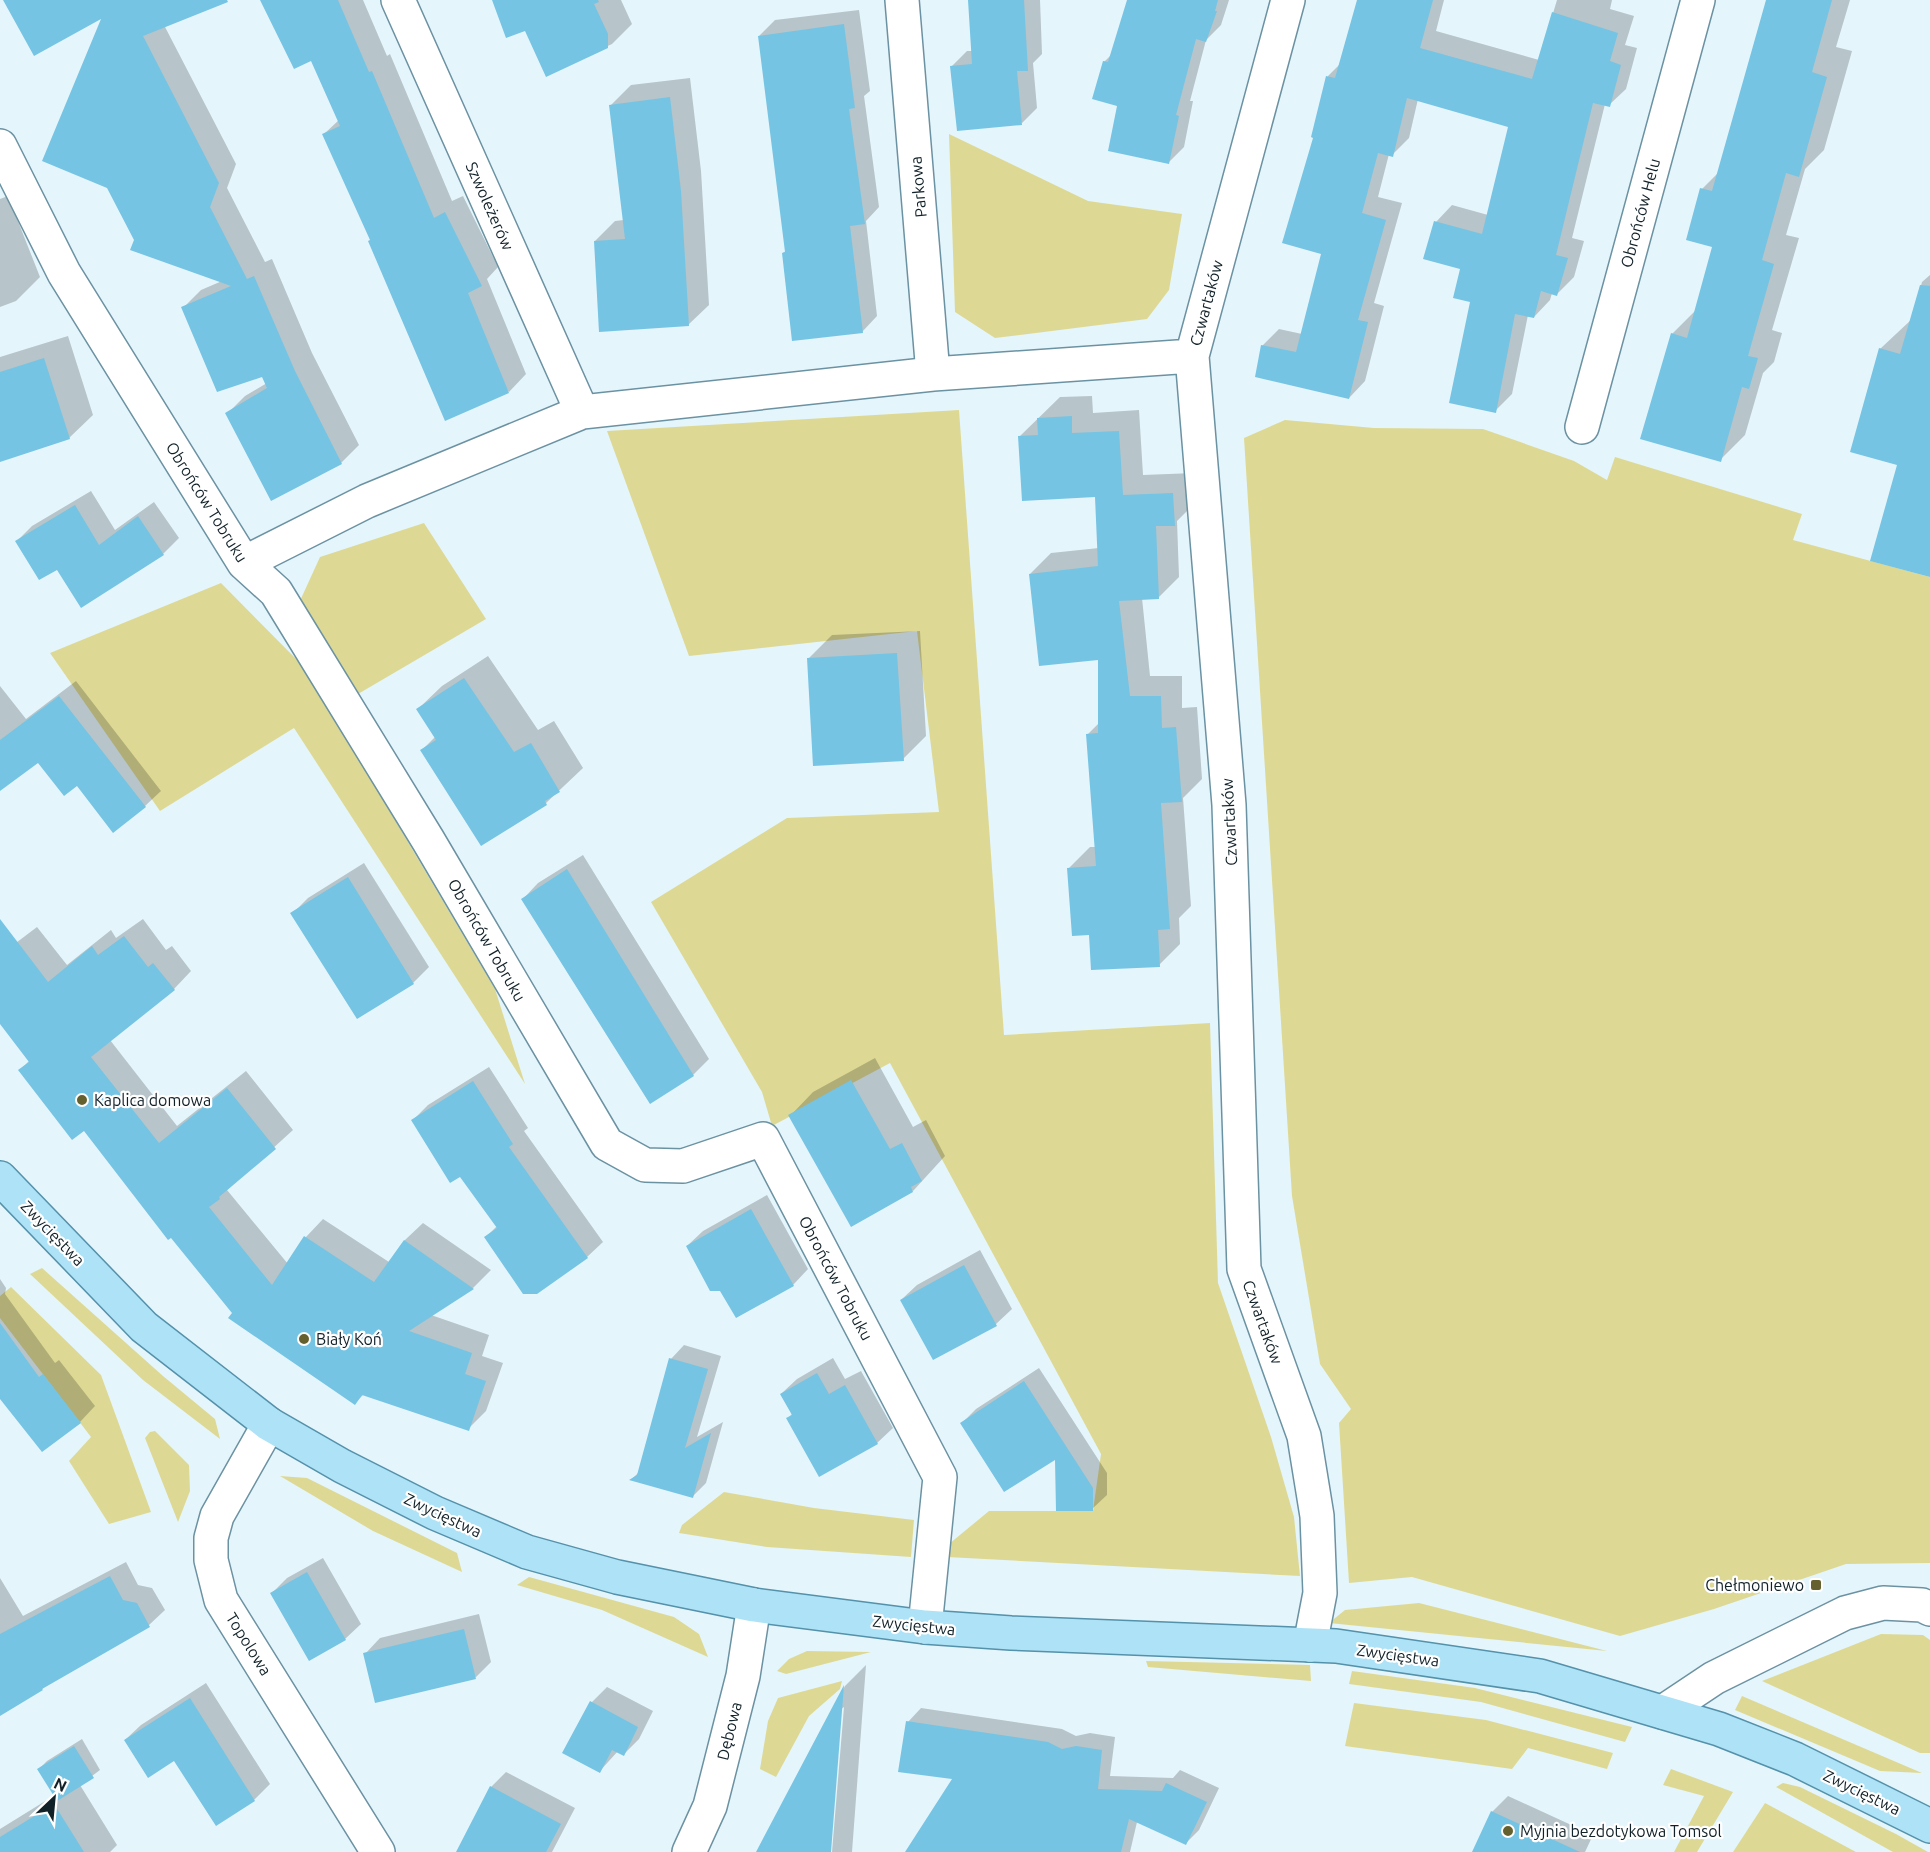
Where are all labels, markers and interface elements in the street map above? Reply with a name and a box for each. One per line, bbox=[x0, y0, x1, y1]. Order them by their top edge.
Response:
street label: Parkowa bbox=[906, 156, 930, 218]
street label: Obrońców Helu bbox=[1617, 156, 1663, 270]
street label: Szwoleżerów bbox=[463, 159, 518, 253]
street label: Czwartaków bbox=[1186, 258, 1226, 348]
street label: Obrońców Tobruku bbox=[163, 439, 251, 565]
street label: Czwartaków bbox=[1218, 777, 1240, 866]
street label: Obrońców Tobruku bbox=[445, 876, 529, 1004]
place label: Kaplica domowa bbox=[94, 1091, 211, 1109]
marker: Kaplica domowa bbox=[75, 1093, 89, 1107]
street label: Zwycięstwa bbox=[18, 1197, 88, 1269]
street label: Obrońców Tobruku bbox=[796, 1213, 876, 1343]
street label: Czwartaków bbox=[1240, 1278, 1287, 1367]
place label: Biały Koń bbox=[316, 1330, 382, 1348]
marker: Biały Koń bbox=[297, 1332, 311, 1346]
street label: Zwycięstwa bbox=[401, 1489, 485, 1541]
place label: Chełmoniewo bbox=[1705, 1576, 1804, 1594]
marker: Chełmoniewo bbox=[1809, 1578, 1823, 1592]
street label: Topolowa bbox=[223, 1609, 275, 1679]
street label: Zwycięstwa bbox=[872, 1612, 956, 1638]
street label: Zwycięstwa bbox=[1356, 1640, 1440, 1670]
street label: Dębowa bbox=[713, 1700, 745, 1762]
street label: Zwycięstwa bbox=[1821, 1766, 1903, 1818]
north arrow bbox=[24, 1768, 84, 1828]
text: N bbox=[51, 1774, 70, 1795]
place label: Myjnia bezdotykowa Tomsol bbox=[1520, 1822, 1722, 1840]
marker: Myjnia bezdotykowa Tomsol bbox=[1501, 1824, 1515, 1838]

